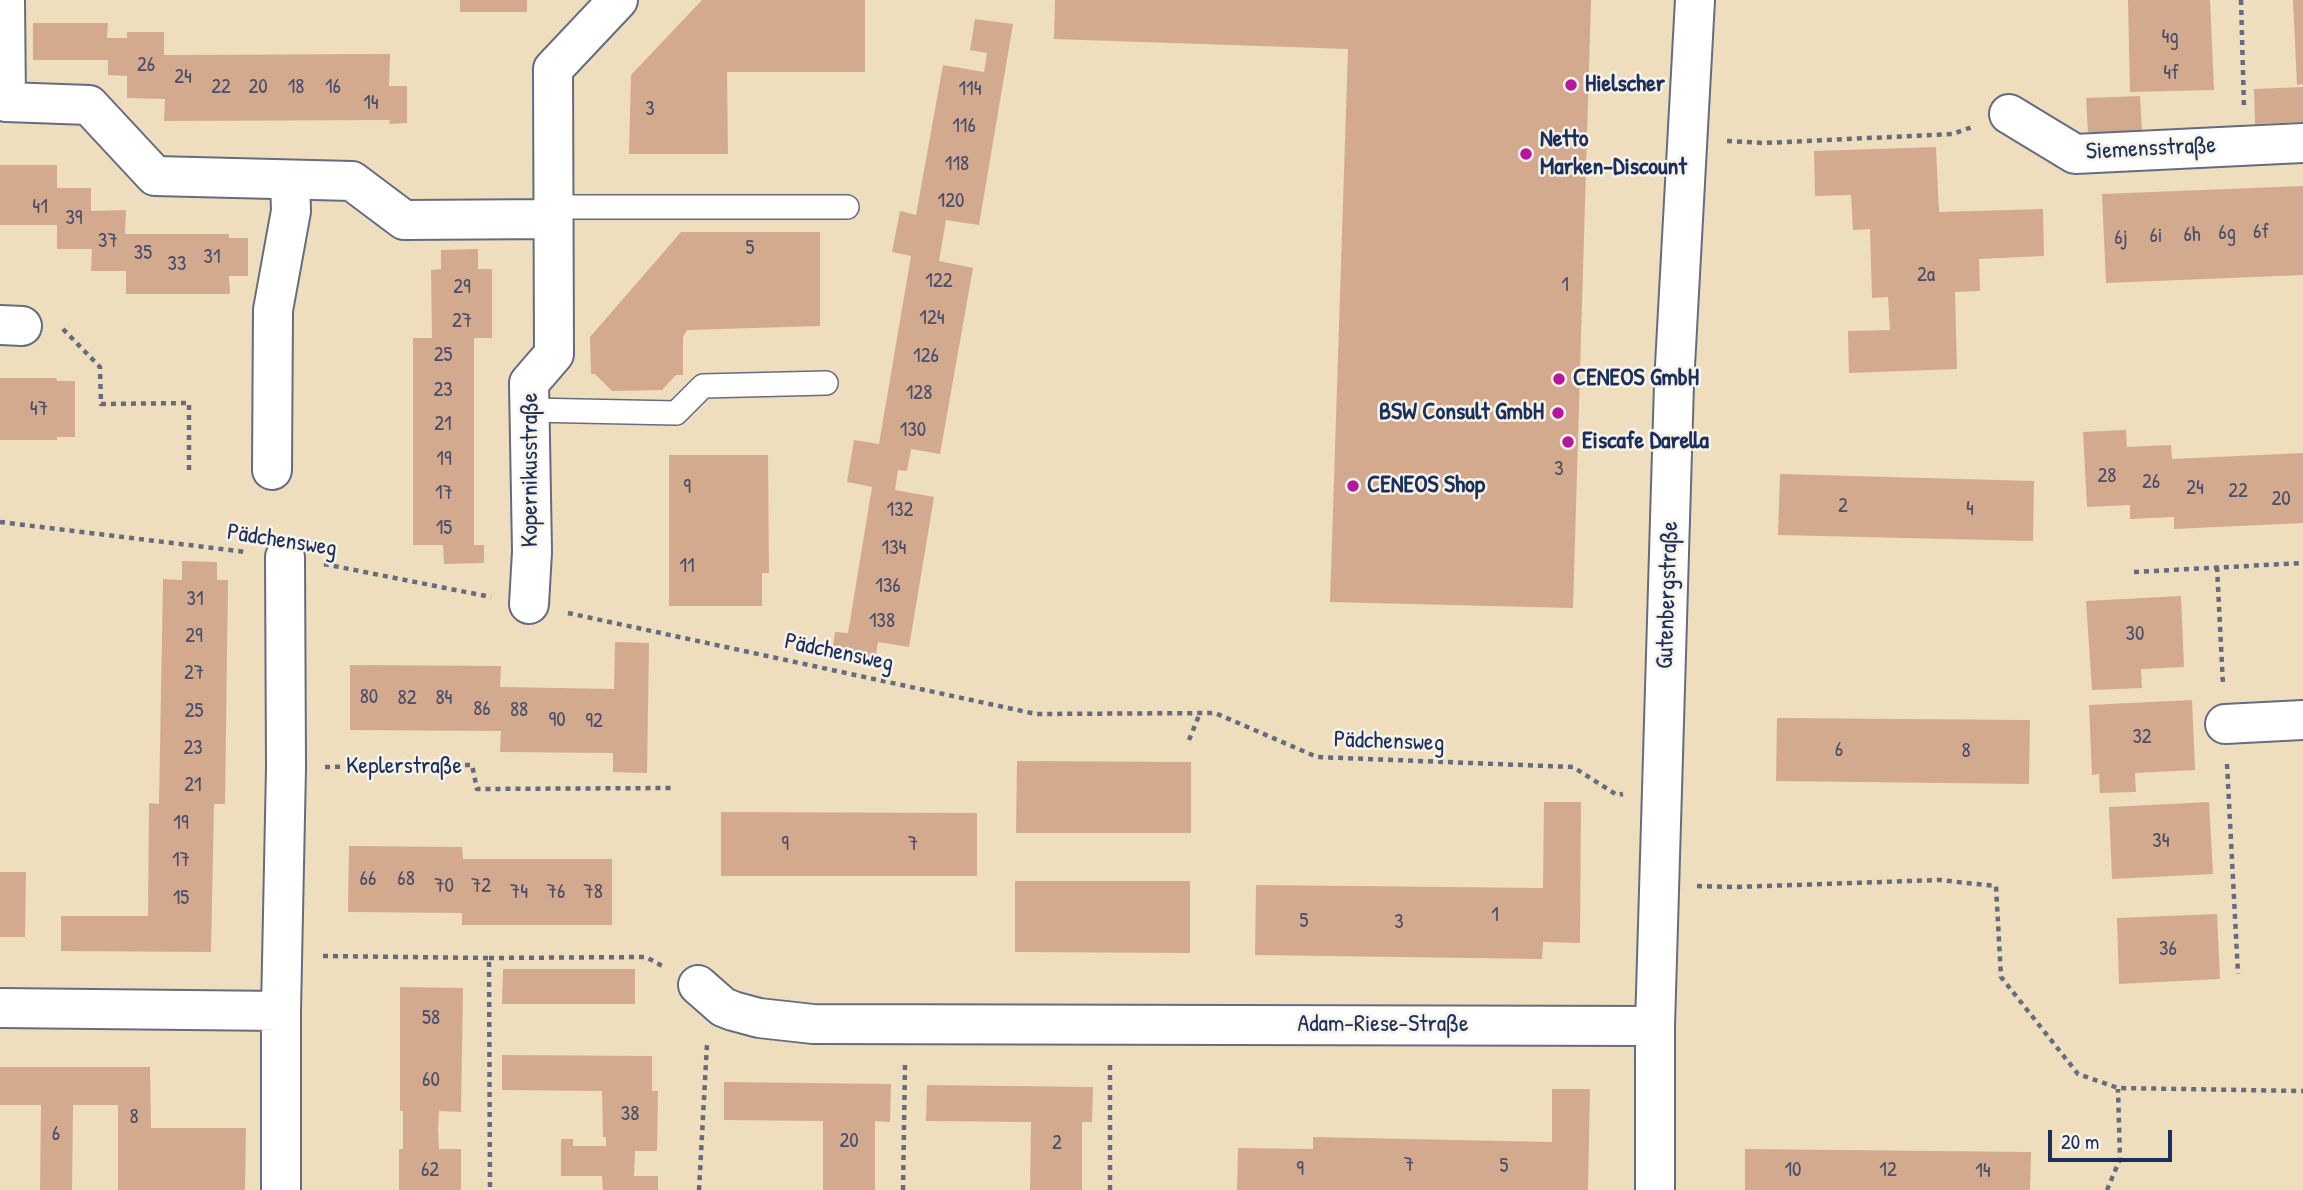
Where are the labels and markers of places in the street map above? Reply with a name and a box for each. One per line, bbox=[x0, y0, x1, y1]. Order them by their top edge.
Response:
place label: Hielscher bbox=[1585, 71, 1665, 99]
marker: Hielscher bbox=[1563, 77, 1579, 93]
place label: Netto Marken-Discount bbox=[1540, 126, 1687, 182]
marker: Netto Marken-Discount bbox=[1518, 146, 1534, 162]
place label: CENEOS GmbH bbox=[1573, 365, 1699, 393]
marker: CENEOS GmbH bbox=[1551, 371, 1567, 387]
place label: BSW Consult GmbH bbox=[1379, 399, 1544, 427]
marker: BSW Consult GmbH bbox=[1550, 405, 1566, 421]
place label: Eiscafe Darella bbox=[1582, 428, 1709, 456]
marker: Eiscafe Darella bbox=[1560, 434, 1576, 450]
place label: CENEOS Shop bbox=[1367, 472, 1485, 500]
marker: CENEOS Shop bbox=[1345, 478, 1361, 494]

